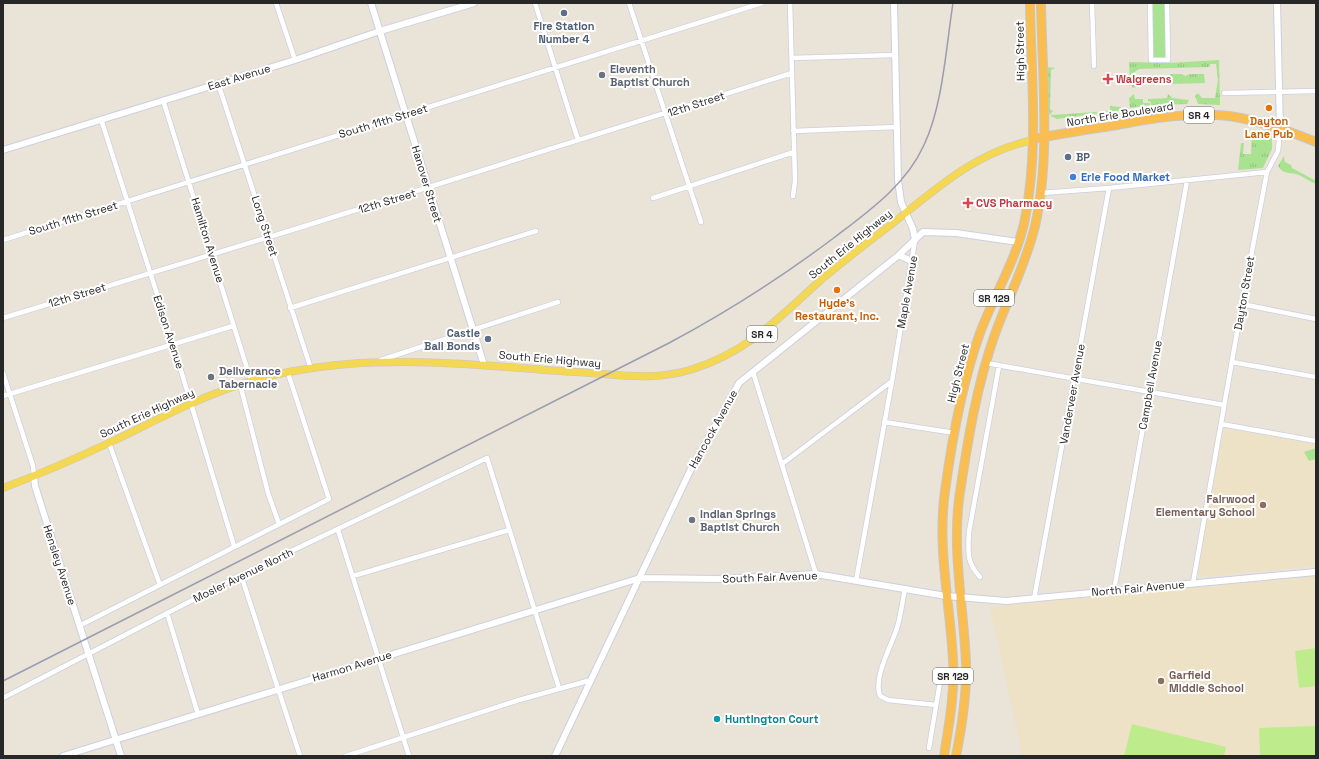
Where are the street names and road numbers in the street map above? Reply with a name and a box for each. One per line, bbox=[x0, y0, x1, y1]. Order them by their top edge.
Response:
street label: High Street bbox=[1012, 21, 1028, 81]
street label: East Avenue bbox=[206, 61, 272, 93]
street label: 12th Street bbox=[666, 88, 726, 120]
street label: North Erie Boulevard bbox=[1065, 99, 1175, 129]
street label: South 11th Street bbox=[337, 101, 429, 141]
road number: SR 4 bbox=[1184, 107, 1214, 123]
street label: Hanover Street bbox=[409, 144, 445, 224]
street label: 12th Street bbox=[357, 186, 417, 216]
street label: Long Street bbox=[249, 194, 281, 258]
street label: Hamilton Avenue bbox=[188, 196, 228, 284]
street label: South 11th Street bbox=[27, 198, 119, 238]
street label: South Erie Highway bbox=[806, 206, 894, 282]
street label: Maple Avenue bbox=[894, 255, 920, 329]
street label: Dayton Street bbox=[1231, 255, 1257, 331]
street label: 12th Street bbox=[47, 280, 107, 310]
road number: SR 129 bbox=[974, 290, 1014, 306]
street label: Edison Avenue bbox=[150, 293, 188, 371]
road number: SR 4 bbox=[747, 326, 777, 342]
street label: Campbell Avenue bbox=[1135, 339, 1165, 431]
street label: High Street bbox=[944, 342, 972, 404]
street label: Vanderveer Avenue bbox=[1056, 343, 1088, 445]
street label: South Erie Highway bbox=[498, 348, 602, 370]
street label: South Erie Highway bbox=[98, 385, 196, 441]
street label: Hancock Avenue bbox=[686, 387, 740, 471]
street label: Hensley Avenue bbox=[40, 523, 80, 607]
street label: Mosler Avenue North bbox=[191, 545, 295, 605]
street label: South Fair Avenue bbox=[722, 568, 818, 586]
street label: North Fair Avenue bbox=[1091, 577, 1185, 599]
street label: Harmon Avenue bbox=[311, 647, 393, 685]
road number: SR 129 bbox=[933, 668, 973, 684]

